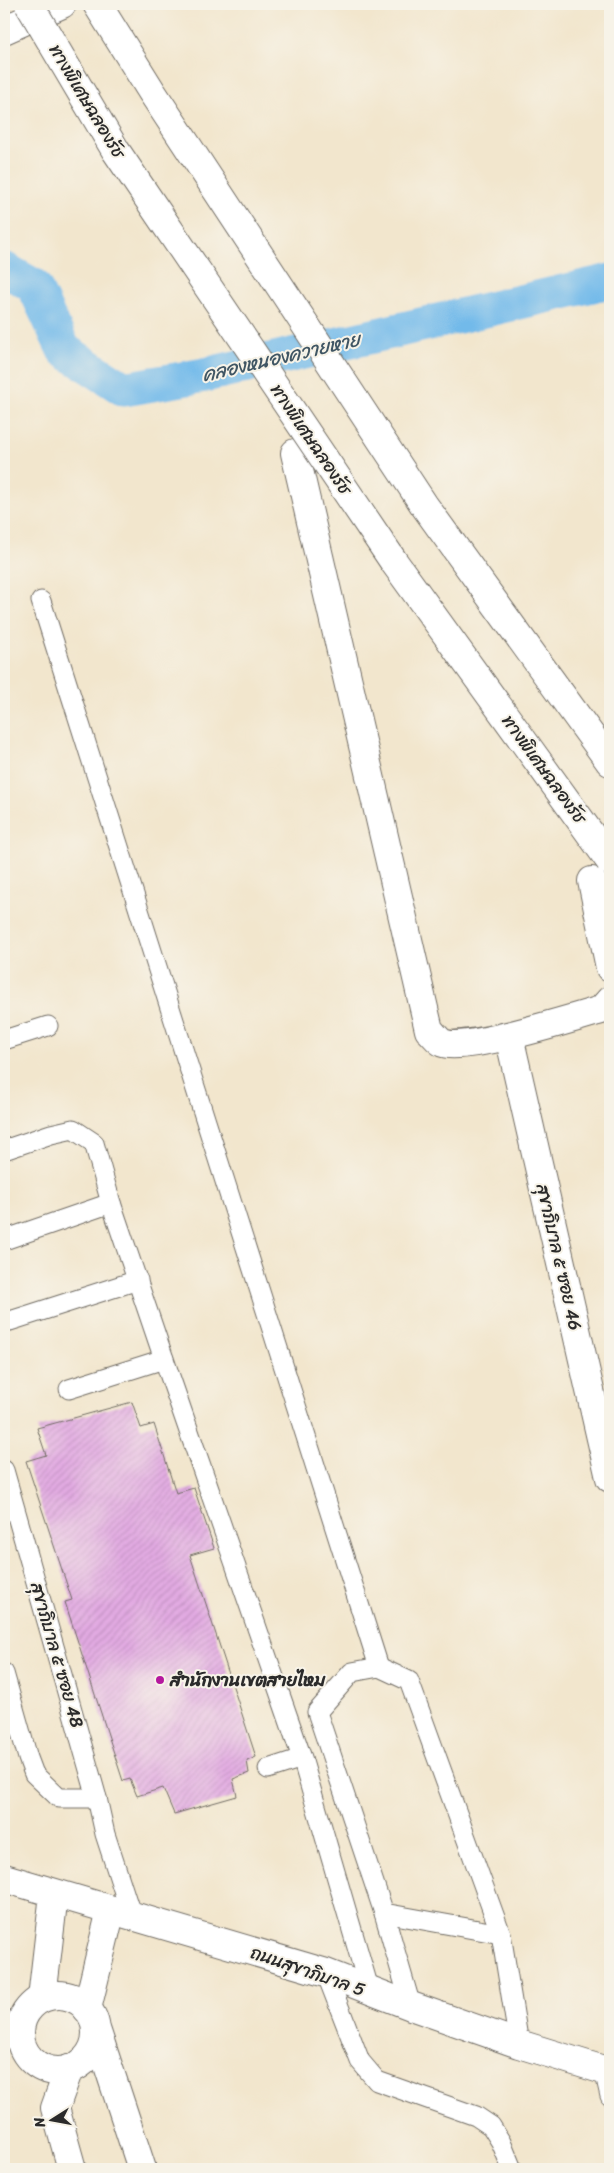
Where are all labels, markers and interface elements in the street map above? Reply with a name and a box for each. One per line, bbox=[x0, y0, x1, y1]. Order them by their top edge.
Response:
street label: ทางพิเศษฉลองรัช bbox=[40, 37, 135, 166]
water label: คลองหนองควายหาย bbox=[199, 322, 366, 391]
street label: ทางพิเศษฉลองรัช bbox=[262, 377, 361, 503]
street label: ทางพิเศษฉลองรัช bbox=[493, 707, 596, 832]
street label: สุขาภิบาล ๕ ซอย 46 bbox=[526, 1180, 591, 1333]
street label: สุขาภิบาล ๕ ซอย 48 bbox=[21, 1578, 93, 1732]
place label: สำนักงานเขตสายไหม bbox=[169, 1664, 326, 1696]
marker: สำนักงานเขตสายไหม bbox=[154, 1674, 166, 1686]
street label: ถนนสุขาภิบาล 5 bbox=[246, 1936, 370, 2006]
north arrow bbox=[28, 2096, 78, 2146]
text: N bbox=[26, 2115, 53, 2131]

